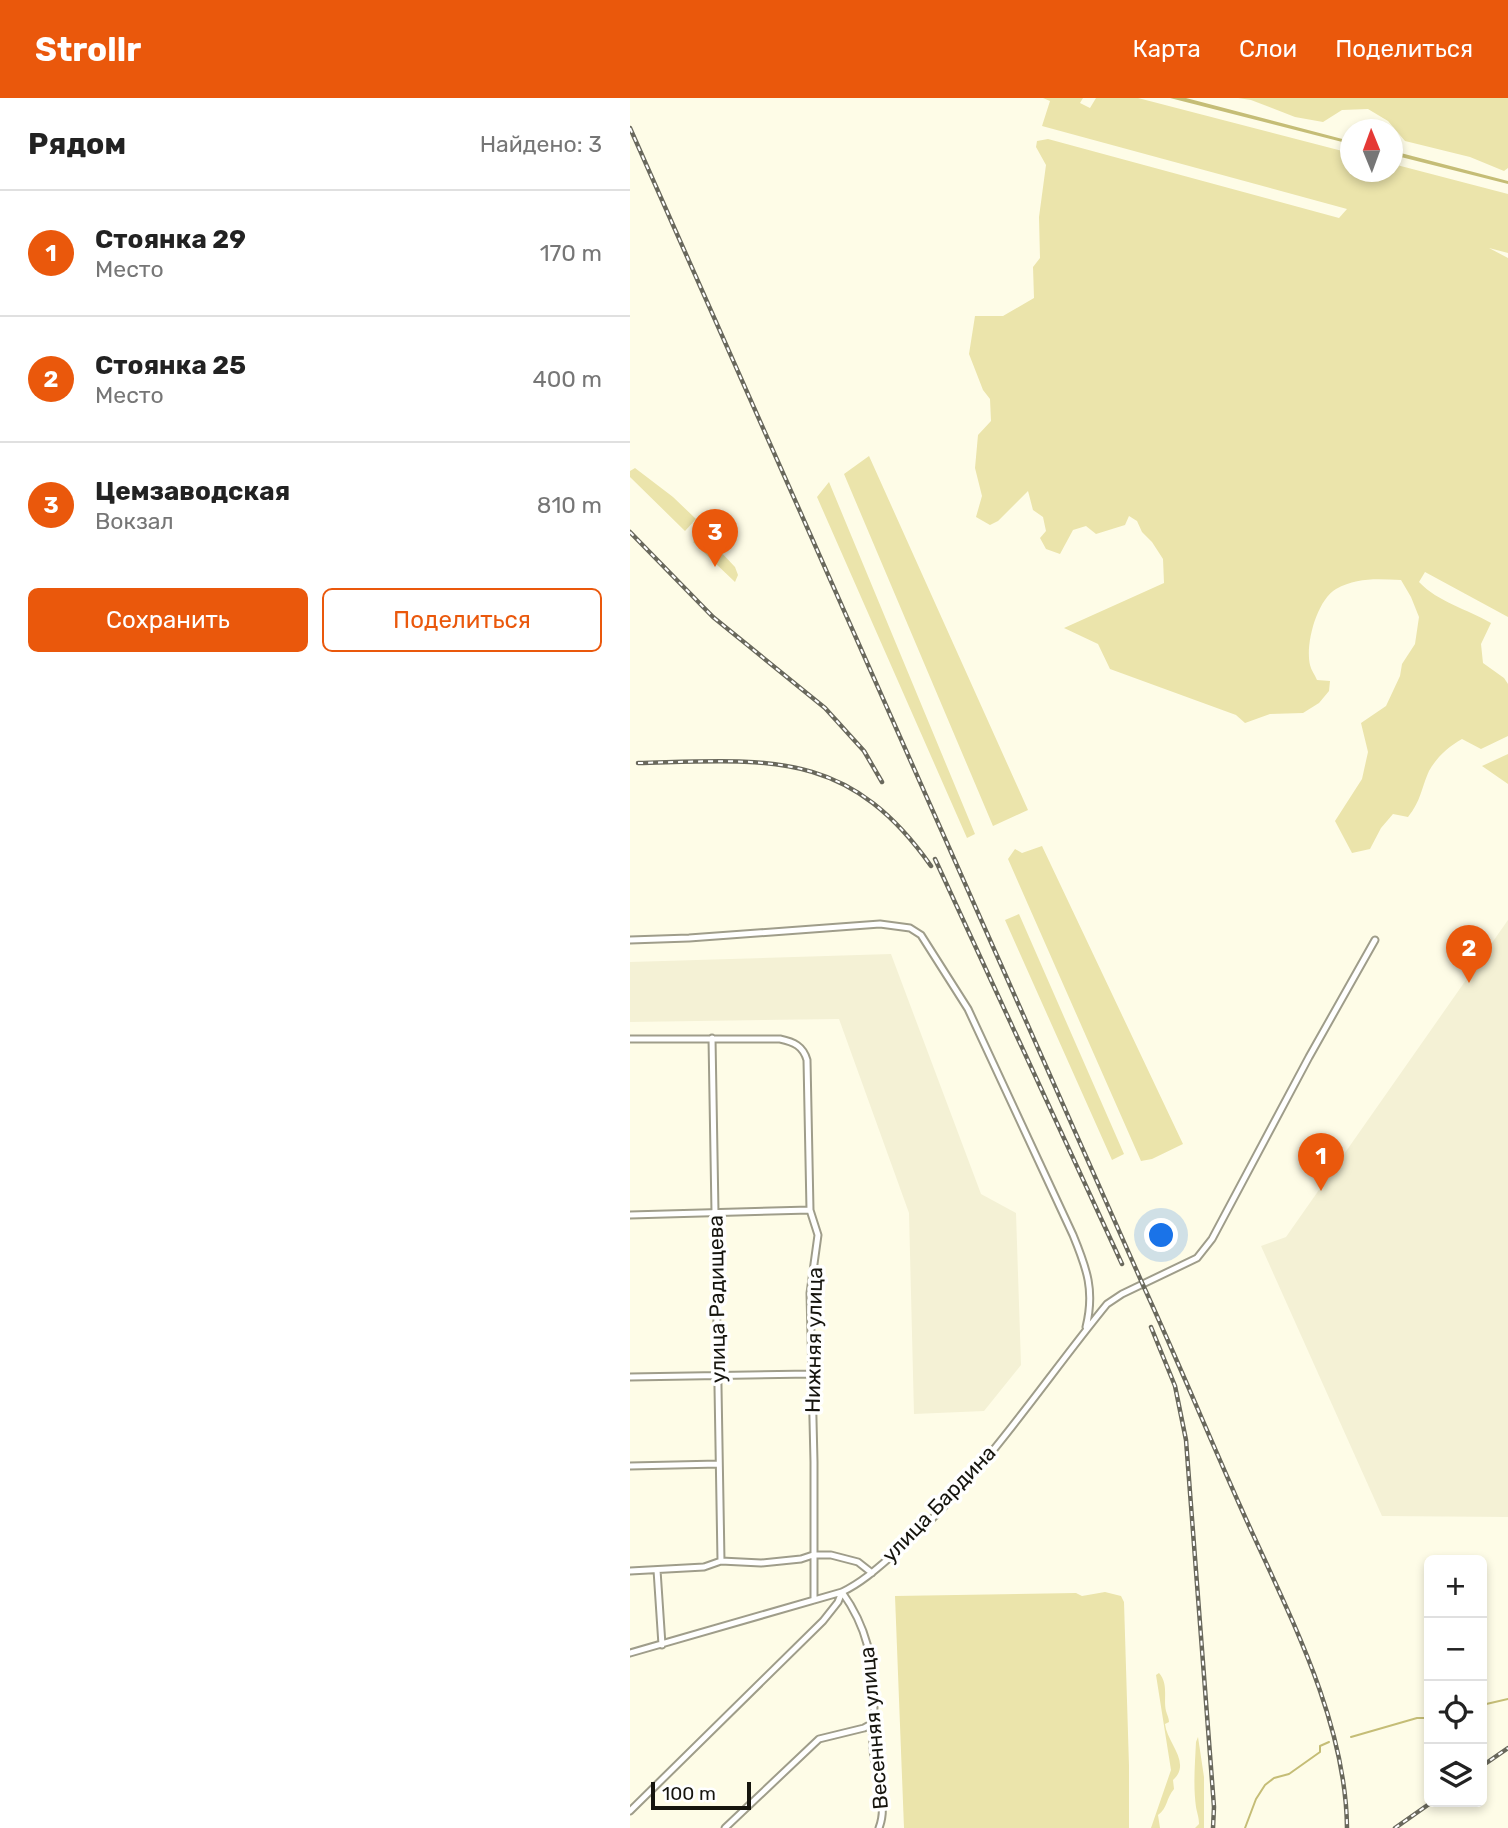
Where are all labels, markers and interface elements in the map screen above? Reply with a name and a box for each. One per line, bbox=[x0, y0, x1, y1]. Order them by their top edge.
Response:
text: Strollr bbox=[35, 30, 141, 69]
text: Карта bbox=[1132, 35, 1201, 63]
text: Слои bbox=[1239, 35, 1297, 63]
text: Поделиться bbox=[1335, 35, 1473, 63]
north arrow bbox=[1340, 119, 1403, 182]
text: Рядом bbox=[28, 126, 126, 162]
text: Найдено: 3 bbox=[480, 130, 602, 158]
text: Стоянка 29 bbox=[95, 224, 246, 255]
text: 1 bbox=[45, 239, 57, 267]
text: 170 m bbox=[540, 239, 602, 267]
text: Место bbox=[95, 255, 164, 283]
text: Стоянка 25 bbox=[95, 350, 246, 381]
text: 2 bbox=[44, 365, 58, 393]
text: 400 m bbox=[532, 365, 602, 393]
text: Место bbox=[95, 381, 164, 409]
text: Цемзаводская bbox=[95, 476, 290, 507]
text: 3 bbox=[43, 491, 59, 519]
text: 810 m bbox=[537, 491, 602, 519]
text: Вокзал bbox=[95, 507, 174, 535]
pin: 3 bbox=[692, 509, 738, 567]
button: Сохранить bbox=[28, 588, 308, 652]
button: Поделиться bbox=[322, 588, 602, 652]
pin: 2 bbox=[1446, 925, 1492, 983]
pin: 1 bbox=[1298, 1133, 1344, 1191]
street label: улица Радищева bbox=[703, 1215, 730, 1383]
your location bbox=[1144, 1218, 1178, 1252]
street label: Нижняя улица bbox=[800, 1267, 827, 1413]
street label: улица Бардина bbox=[877, 1440, 1001, 1567]
map controls bbox=[1424, 1555, 1487, 1807]
button: + bbox=[1424, 1555, 1487, 1618]
button: − bbox=[1424, 1618, 1487, 1681]
street label: Весенняя улица bbox=[854, 1646, 893, 1810]
button: locate bbox=[1424, 1681, 1487, 1744]
button: layers bbox=[1424, 1744, 1487, 1807]
scale bar bbox=[651, 1779, 751, 1811]
text: 100 m bbox=[662, 1782, 716, 1805]

